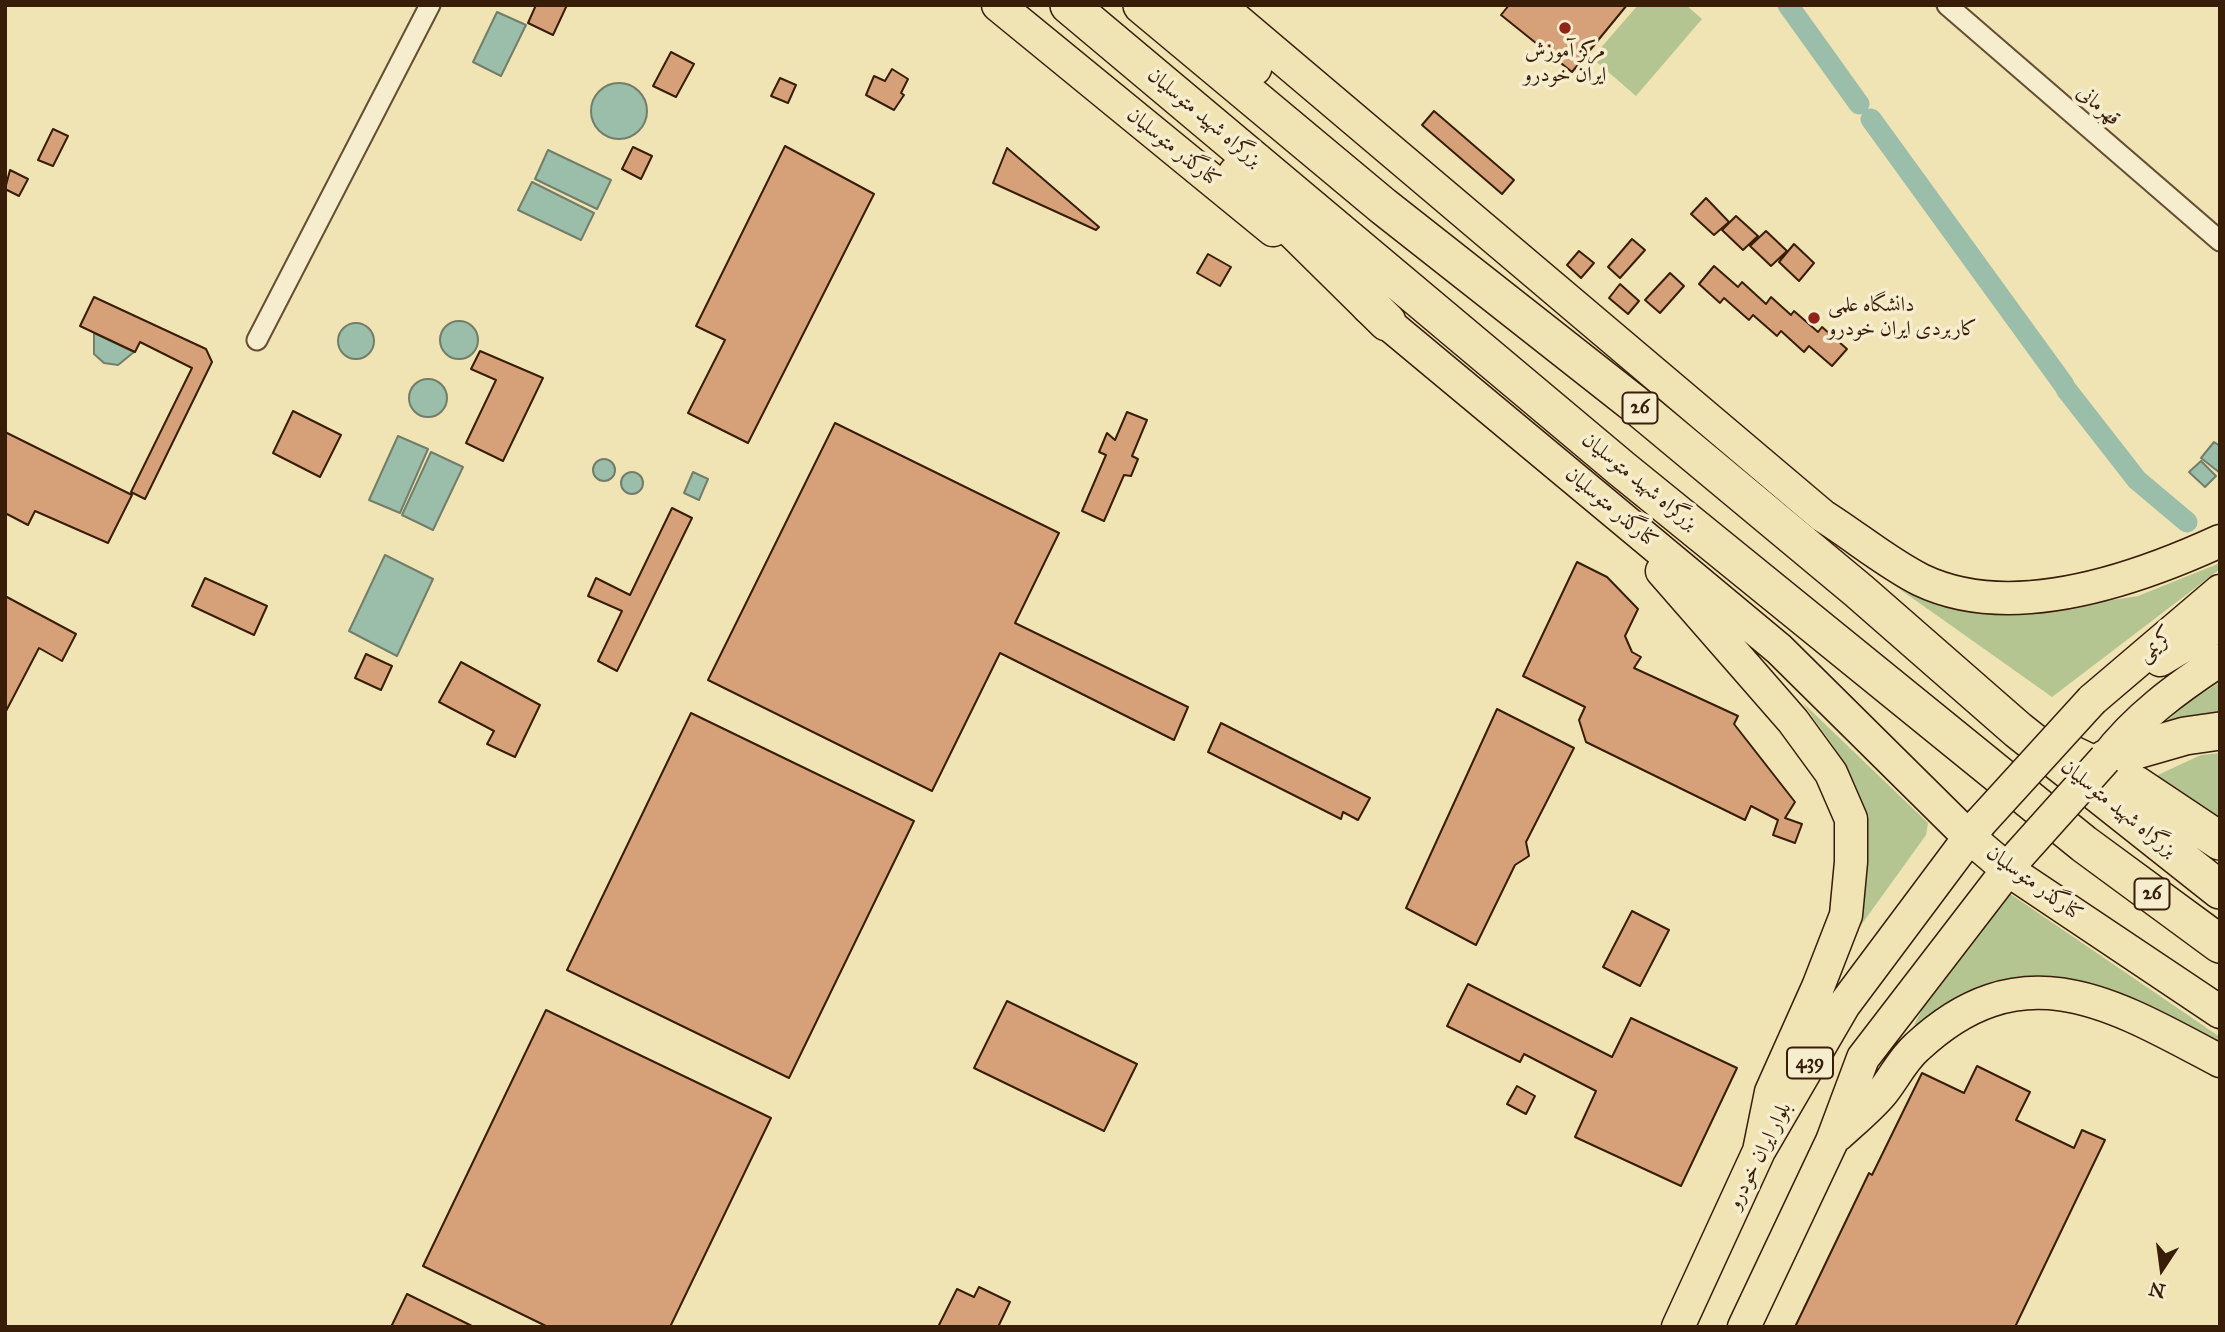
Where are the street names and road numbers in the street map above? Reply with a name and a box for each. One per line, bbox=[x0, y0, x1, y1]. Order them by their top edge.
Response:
street label: بزرگراه شهید متوسلیان bbox=[1142, 63, 1266, 173]
street label: قهرمانی bbox=[2071, 80, 2125, 132]
street label: کنارگذر متوسلیان bbox=[1121, 103, 1225, 193]
road number: 26 bbox=[1622, 392, 1658, 424]
street label: بزرگراه شهید متوسلیان bbox=[1576, 428, 1702, 536]
street label: کنارگذر متوسلیان bbox=[1560, 462, 1662, 554]
street label: کریمی bbox=[2132, 622, 2180, 668]
street label: بزرگراه شهید متوسلیان bbox=[2055, 755, 2181, 863]
street label: کنارگذر متوسلیان bbox=[1981, 841, 2087, 927]
road number: 26 bbox=[2134, 878, 2170, 909]
road number: 439 bbox=[1787, 1048, 1833, 1078]
street label: بلوار ایران خودرو bbox=[1722, 1098, 1798, 1214]

